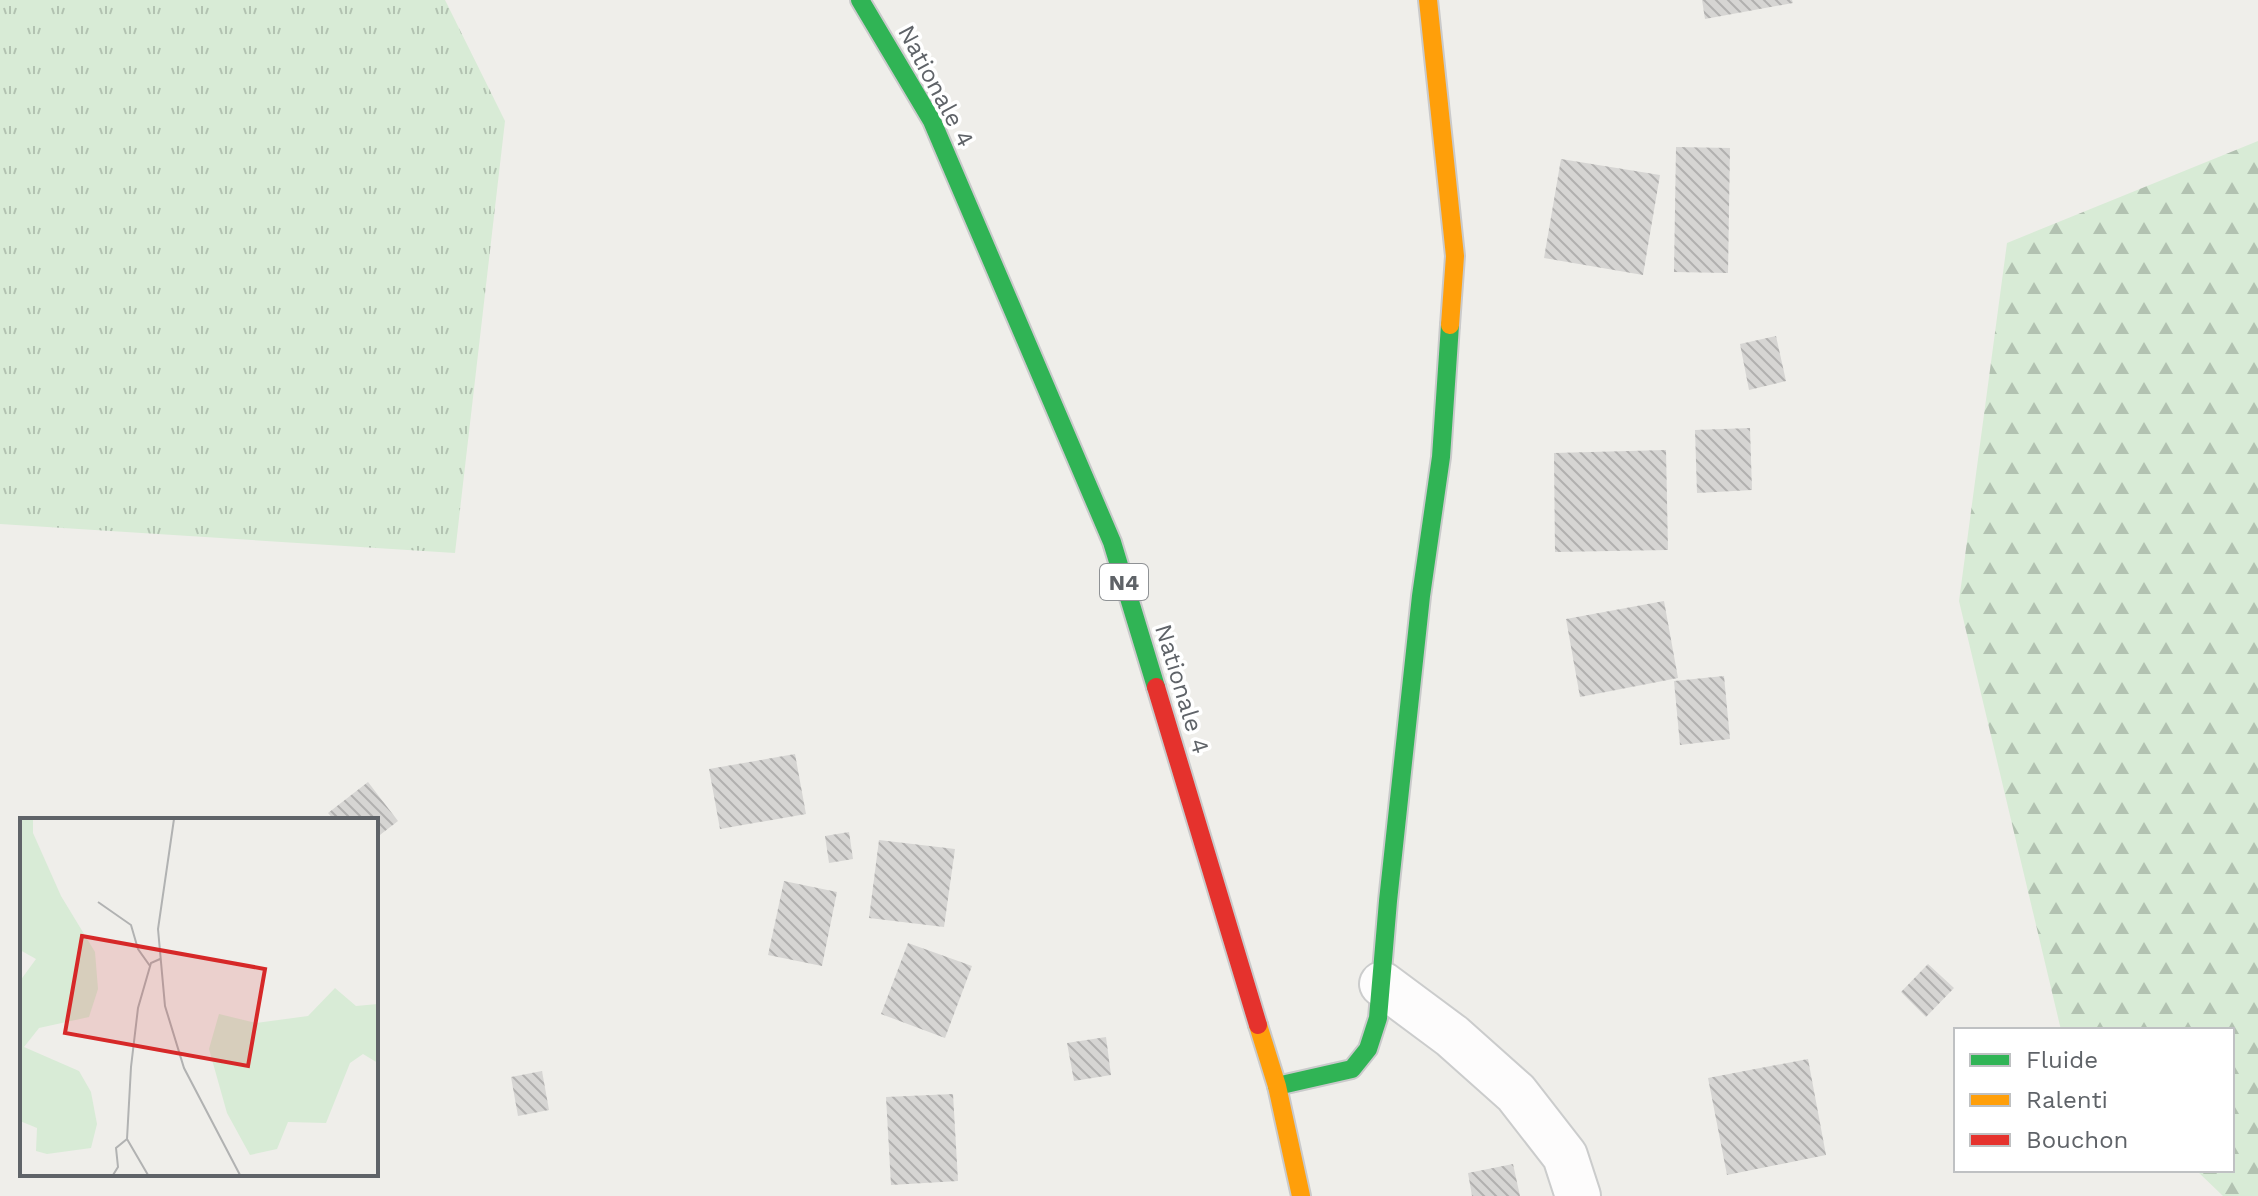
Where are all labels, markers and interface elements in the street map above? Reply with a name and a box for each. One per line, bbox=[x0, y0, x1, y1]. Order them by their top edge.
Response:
street label: Nationale 4 bbox=[892, 20, 980, 152]
road number: N4 bbox=[1100, 564, 1148, 600]
street label: Nationale 4 bbox=[1149, 621, 1215, 757]
inset map bbox=[20, 818, 378, 1176]
legend bbox=[1954, 1028, 2234, 1172]
text: Fluide bbox=[2026, 1046, 2098, 1074]
text: Ralenti bbox=[2026, 1086, 2108, 1114]
text: Bouchon bbox=[2026, 1126, 2128, 1154]

